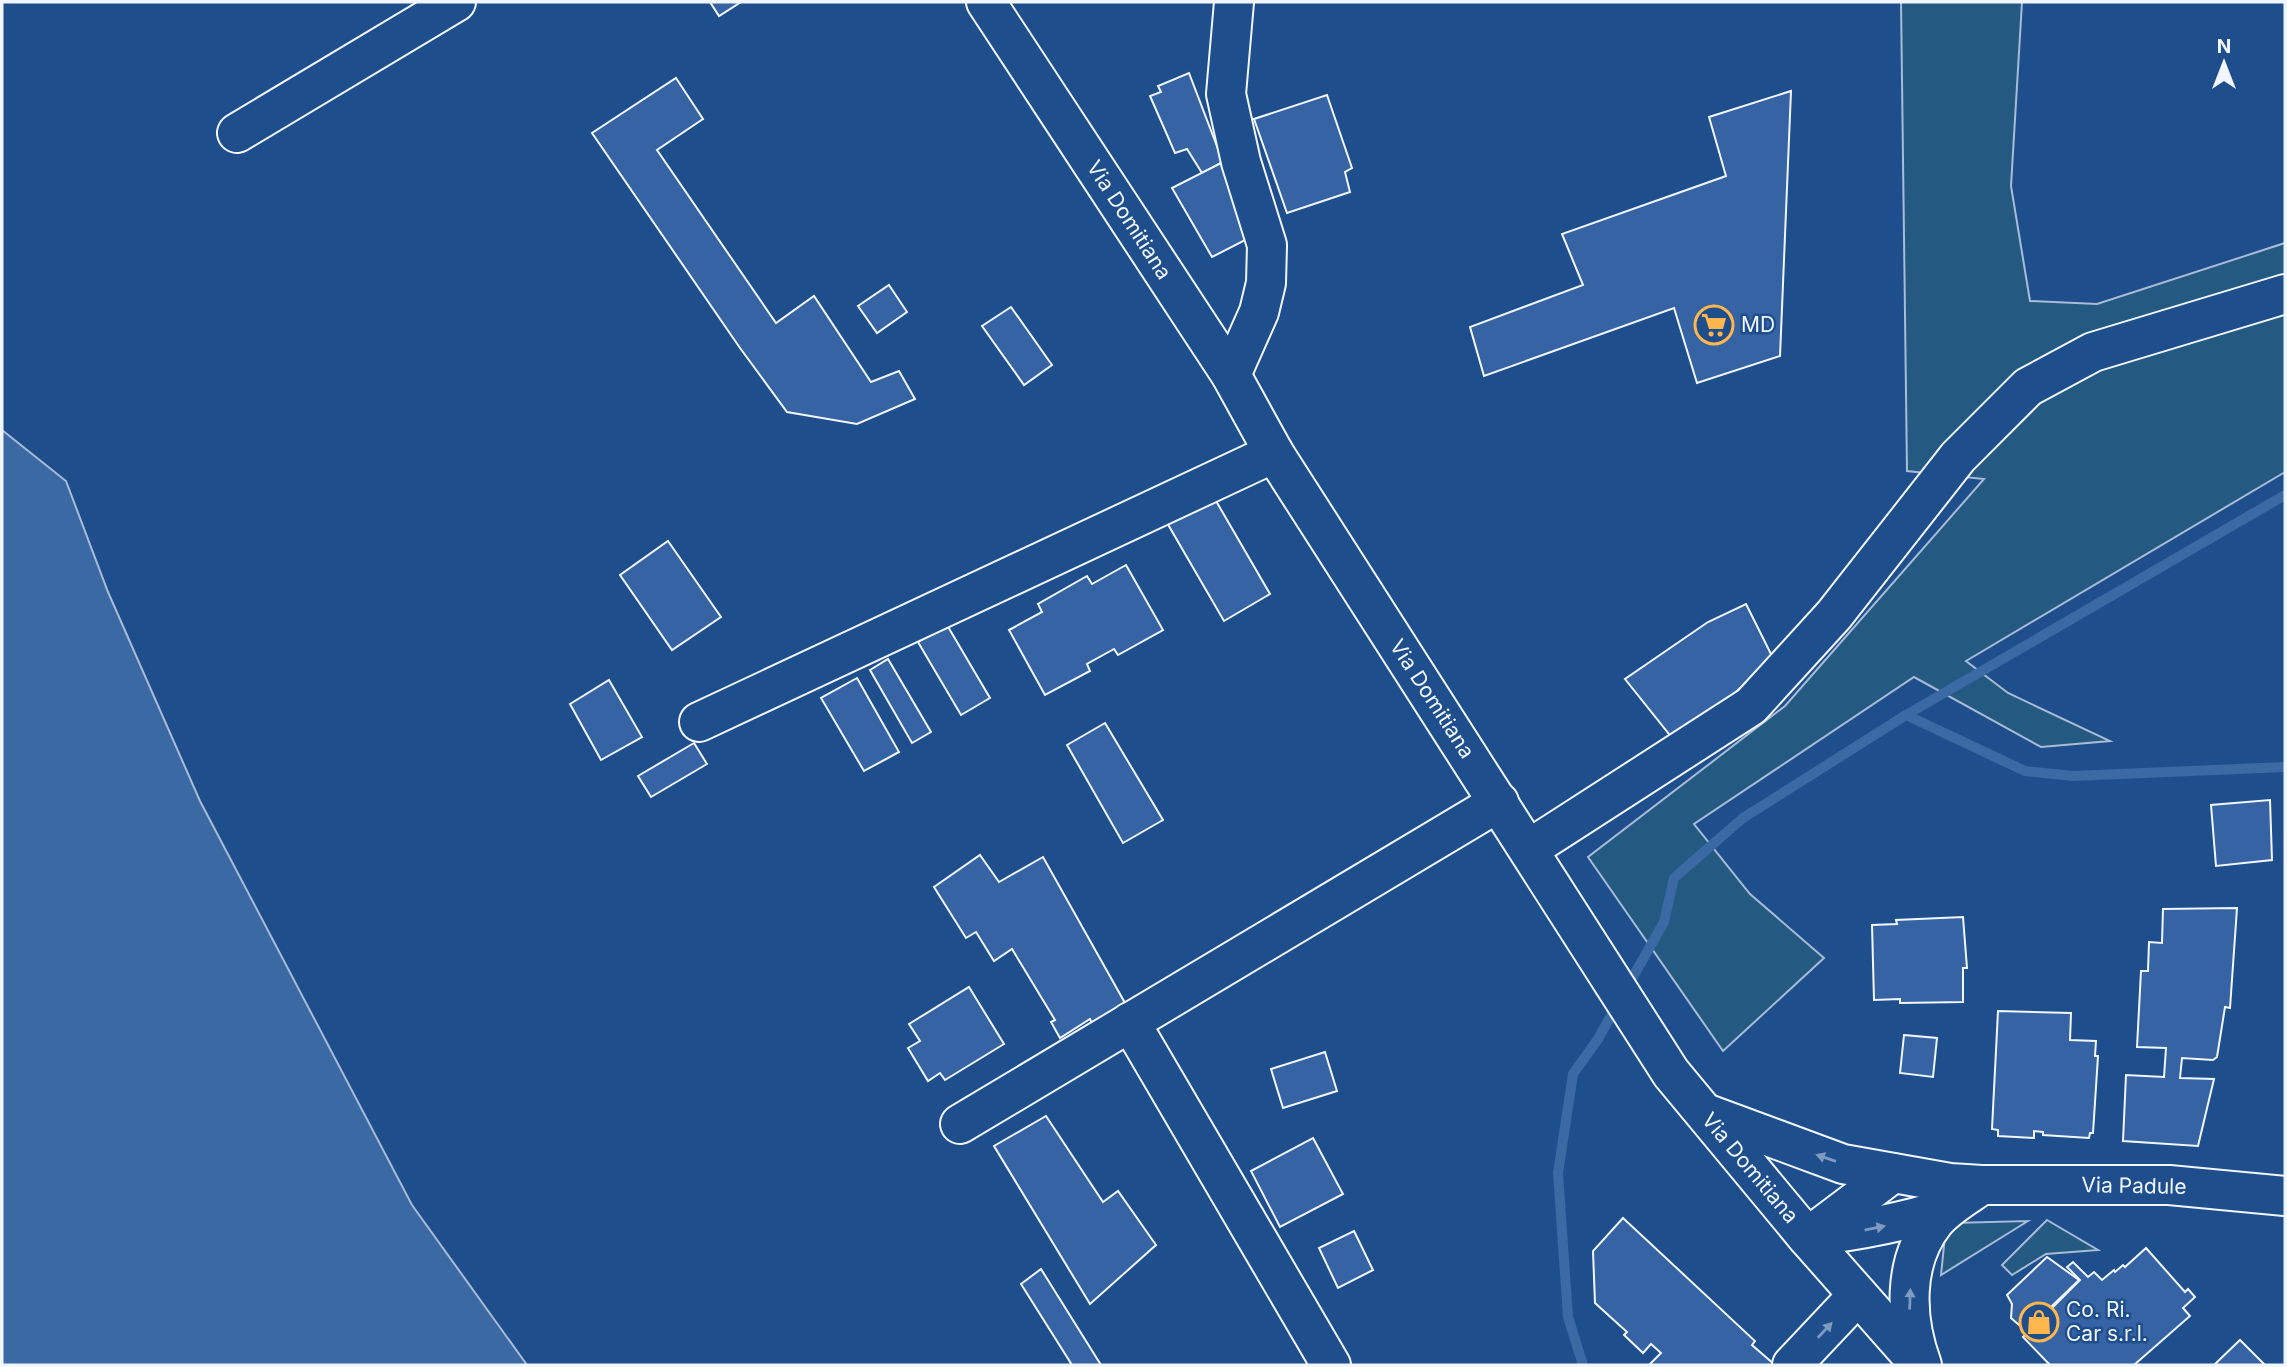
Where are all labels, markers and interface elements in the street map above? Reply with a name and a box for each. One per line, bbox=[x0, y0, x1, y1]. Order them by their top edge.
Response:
north arrow bbox=[2189, 28, 2259, 98]
text: N bbox=[2217, 35, 2231, 58]
street label: Via Domitiana bbox=[1082, 156, 1177, 284]
supermarket icon: MD bbox=[1693, 304, 1735, 346]
place label: MD bbox=[1741, 312, 1775, 337]
street label: Via Domitiana bbox=[1385, 635, 1480, 763]
street label: Via Domitiana bbox=[1697, 1107, 1804, 1228]
one-way arrow bbox=[1816, 1152, 1837, 1163]
street label: Via Padule bbox=[2081, 1172, 2187, 1199]
one-way arrow bbox=[1864, 1222, 1886, 1233]
one-way arrow bbox=[1904, 1288, 1915, 1310]
place label: Co. Ri. Car s.r.l. bbox=[2066, 1297, 2148, 1346]
shop icon: Co. Ri. Car s.r.l. bbox=[2018, 1301, 2060, 1343]
one-way arrow bbox=[1817, 1321, 1833, 1339]

